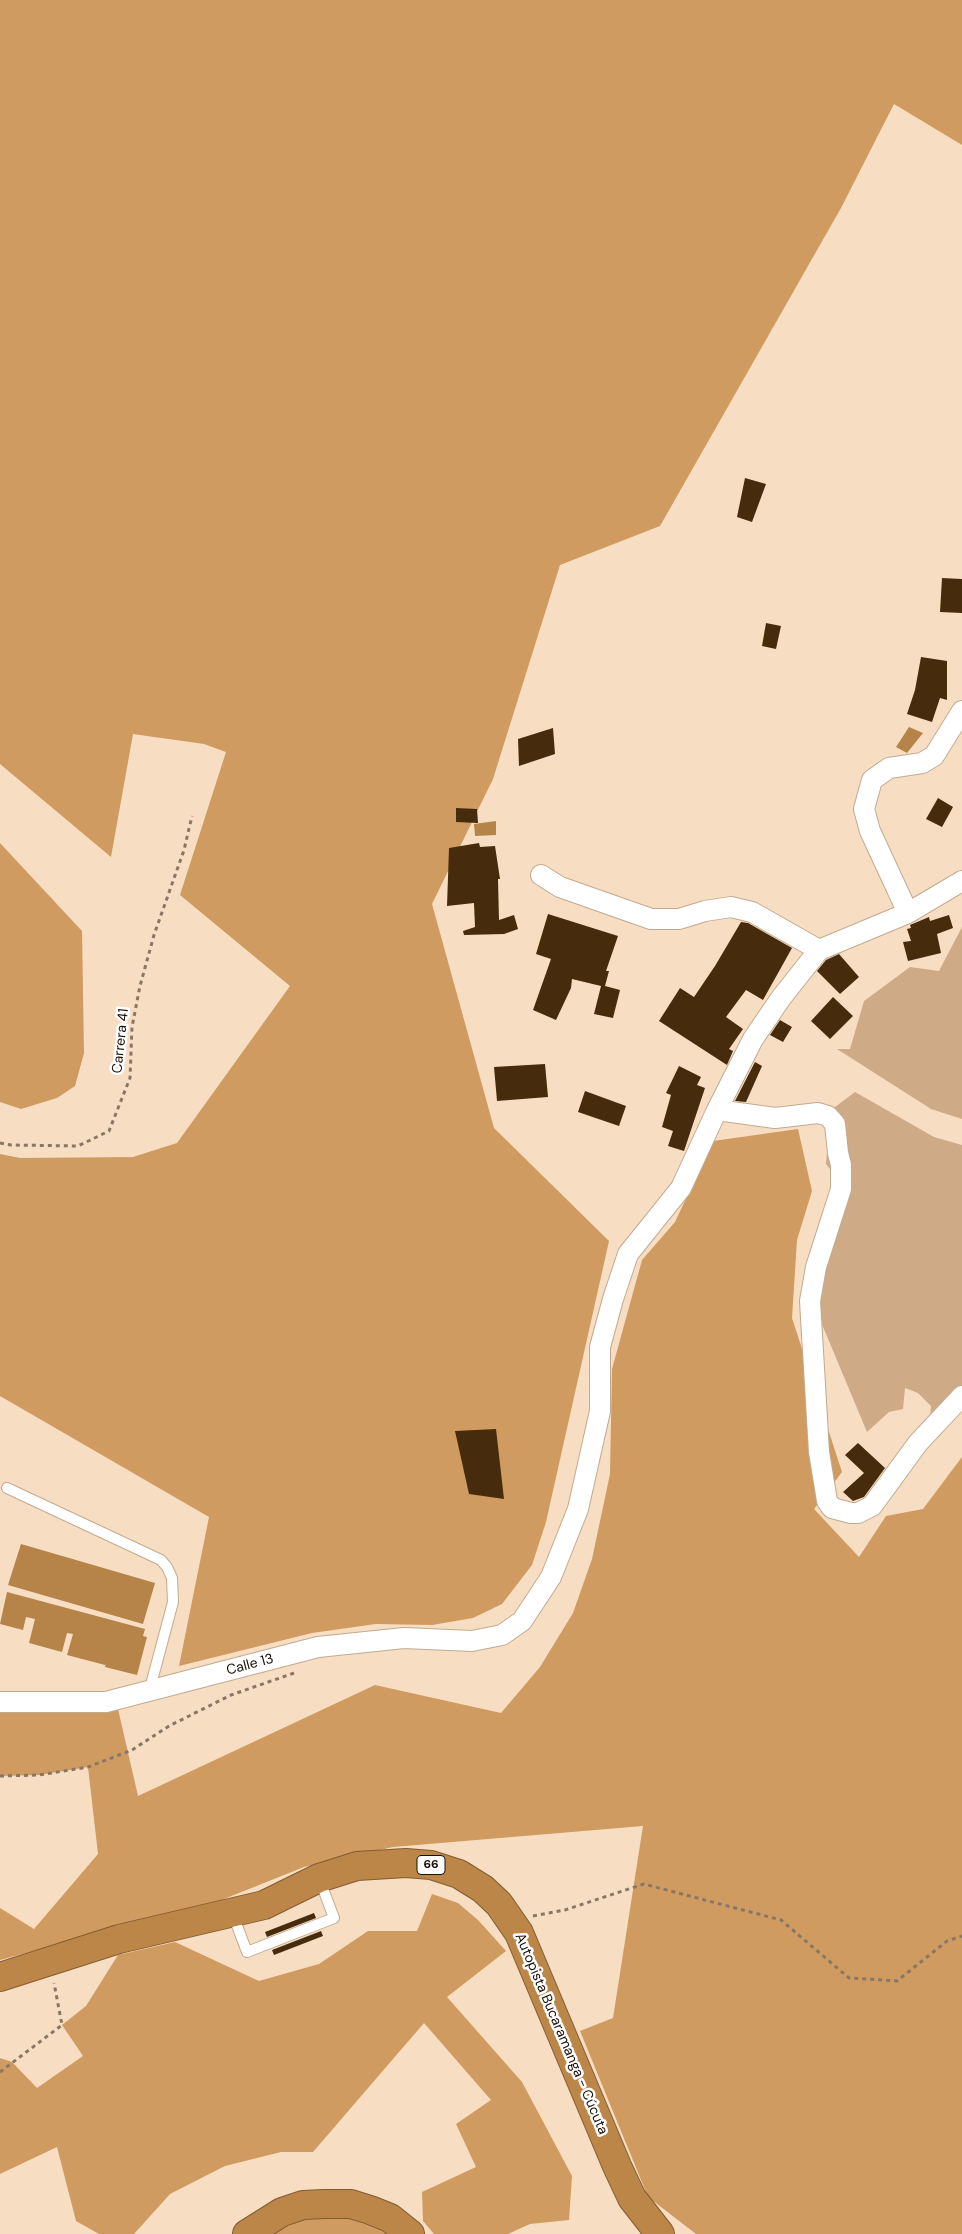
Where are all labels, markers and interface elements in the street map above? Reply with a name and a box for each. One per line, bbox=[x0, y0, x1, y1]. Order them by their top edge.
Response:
street label: Carrera 41 bbox=[109, 1008, 133, 1074]
street label: Calle 13 bbox=[225, 1651, 275, 1679]
road number: 66 bbox=[417, 1856, 445, 1874]
street label: Autopista Bucaramanga - Cúcuta bbox=[511, 1931, 611, 2137]

